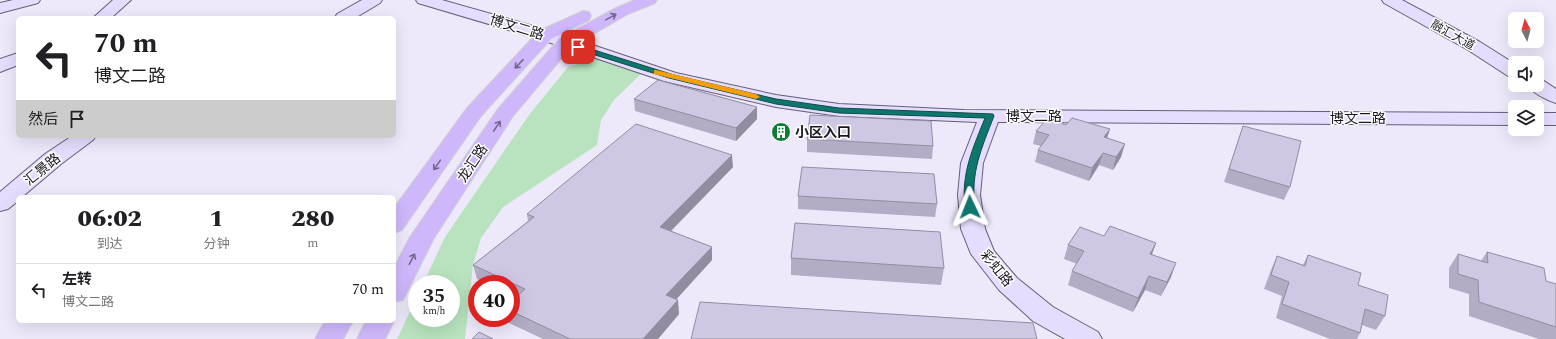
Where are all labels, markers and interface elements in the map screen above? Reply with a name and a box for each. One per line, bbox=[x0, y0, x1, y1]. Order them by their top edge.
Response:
street label: 博文二路 bbox=[487, 9, 547, 46]
one-way arrow bbox=[605, 12, 617, 20]
north arrow bbox=[1508, 12, 1544, 48]
map controls bbox=[1508, 12, 1544, 136]
street label: 融汇大道 bbox=[1427, 15, 1478, 55]
text: 70 m bbox=[94, 22, 158, 65]
pin bbox=[561, 30, 595, 64]
icon: left bbox=[28, 32, 80, 84]
icon: arrive bbox=[567, 36, 589, 58]
button: sound bbox=[1508, 56, 1544, 92]
one-way arrow bbox=[514, 59, 523, 69]
text: 博文二路 bbox=[94, 63, 166, 90]
button: layers bbox=[1508, 100, 1544, 136]
street label: 博文二路 bbox=[1006, 106, 1062, 127]
text: 然后 bbox=[28, 108, 58, 131]
icon: arrive bbox=[66, 108, 88, 130]
street label: 博文二路 bbox=[1330, 108, 1386, 129]
one-way arrow bbox=[493, 120, 501, 131]
building icon: 小区入口 bbox=[770, 121, 792, 143]
place label: 小区入口 bbox=[795, 122, 851, 143]
street label: 龙汇路 bbox=[452, 140, 493, 187]
street label: 汇景路 bbox=[19, 148, 65, 191]
one-way arrow bbox=[433, 159, 441, 170]
position arrow bbox=[949, 186, 991, 228]
text: 06:02 bbox=[78, 201, 142, 237]
text: 1 bbox=[209, 201, 224, 237]
text: 280 bbox=[291, 201, 334, 237]
text: m bbox=[307, 233, 318, 253]
text: 到达 bbox=[97, 234, 123, 254]
text: 分钟 bbox=[204, 234, 230, 254]
street label: 彩虹路 bbox=[975, 245, 1018, 291]
one-way arrow bbox=[408, 253, 416, 265]
text: 左转 bbox=[62, 268, 92, 291]
speed limit sign: 40 bbox=[468, 275, 520, 327]
text: 70 m bbox=[352, 278, 384, 301]
icon: left bbox=[28, 279, 50, 301]
text: 35 bbox=[423, 281, 445, 311]
text: 博文二路 bbox=[62, 292, 114, 312]
text: km/h bbox=[423, 303, 445, 319]

